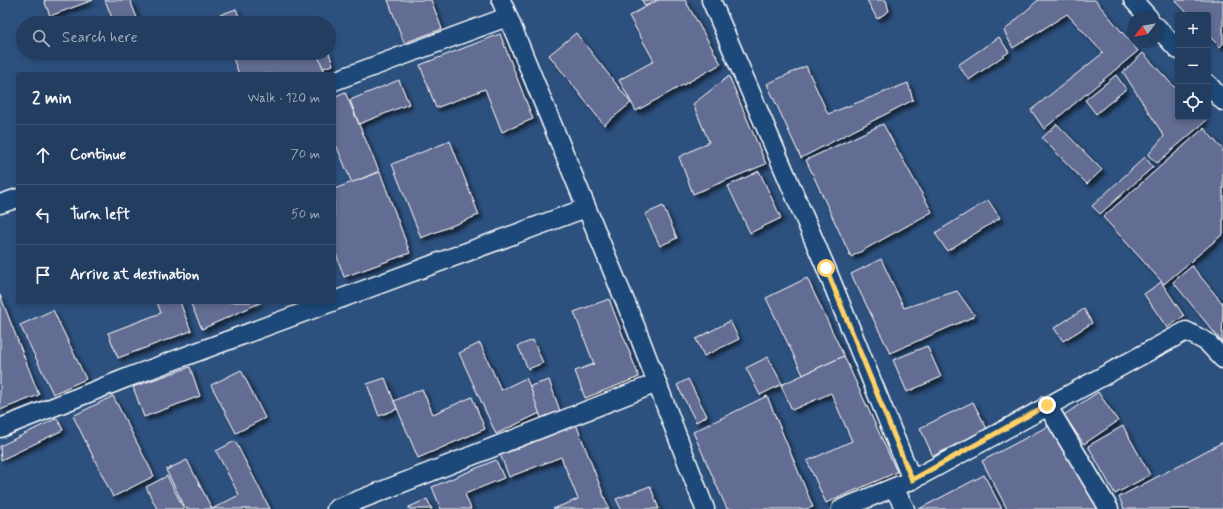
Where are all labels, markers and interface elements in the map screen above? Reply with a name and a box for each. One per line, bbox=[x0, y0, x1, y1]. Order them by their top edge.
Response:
north arrow bbox=[1127, 12, 1163, 48]
map controls bbox=[1175, 12, 1211, 120]
button: + bbox=[1175, 12, 1211, 48]
search box bbox=[16, 16, 336, 60]
icon: search bbox=[30, 27, 52, 49]
text: Search here bbox=[62, 28, 138, 48]
button: − bbox=[1175, 48, 1211, 84]
button: locate bbox=[1175, 84, 1211, 120]
text: 2 min bbox=[32, 87, 72, 109]
text: Walk · 120 m bbox=[248, 90, 320, 107]
icon: ahead bbox=[32, 144, 54, 166]
text: Continue bbox=[70, 145, 126, 165]
text: 70 m bbox=[291, 146, 320, 163]
icon: left bbox=[32, 204, 54, 226]
text: Turn left bbox=[70, 205, 130, 225]
text: 50 m bbox=[291, 206, 320, 223]
route start bbox=[817, 259, 835, 277]
icon: arrive bbox=[32, 264, 54, 286]
text: Arrive at destination bbox=[70, 265, 199, 285]
route end bbox=[1038, 396, 1056, 414]

